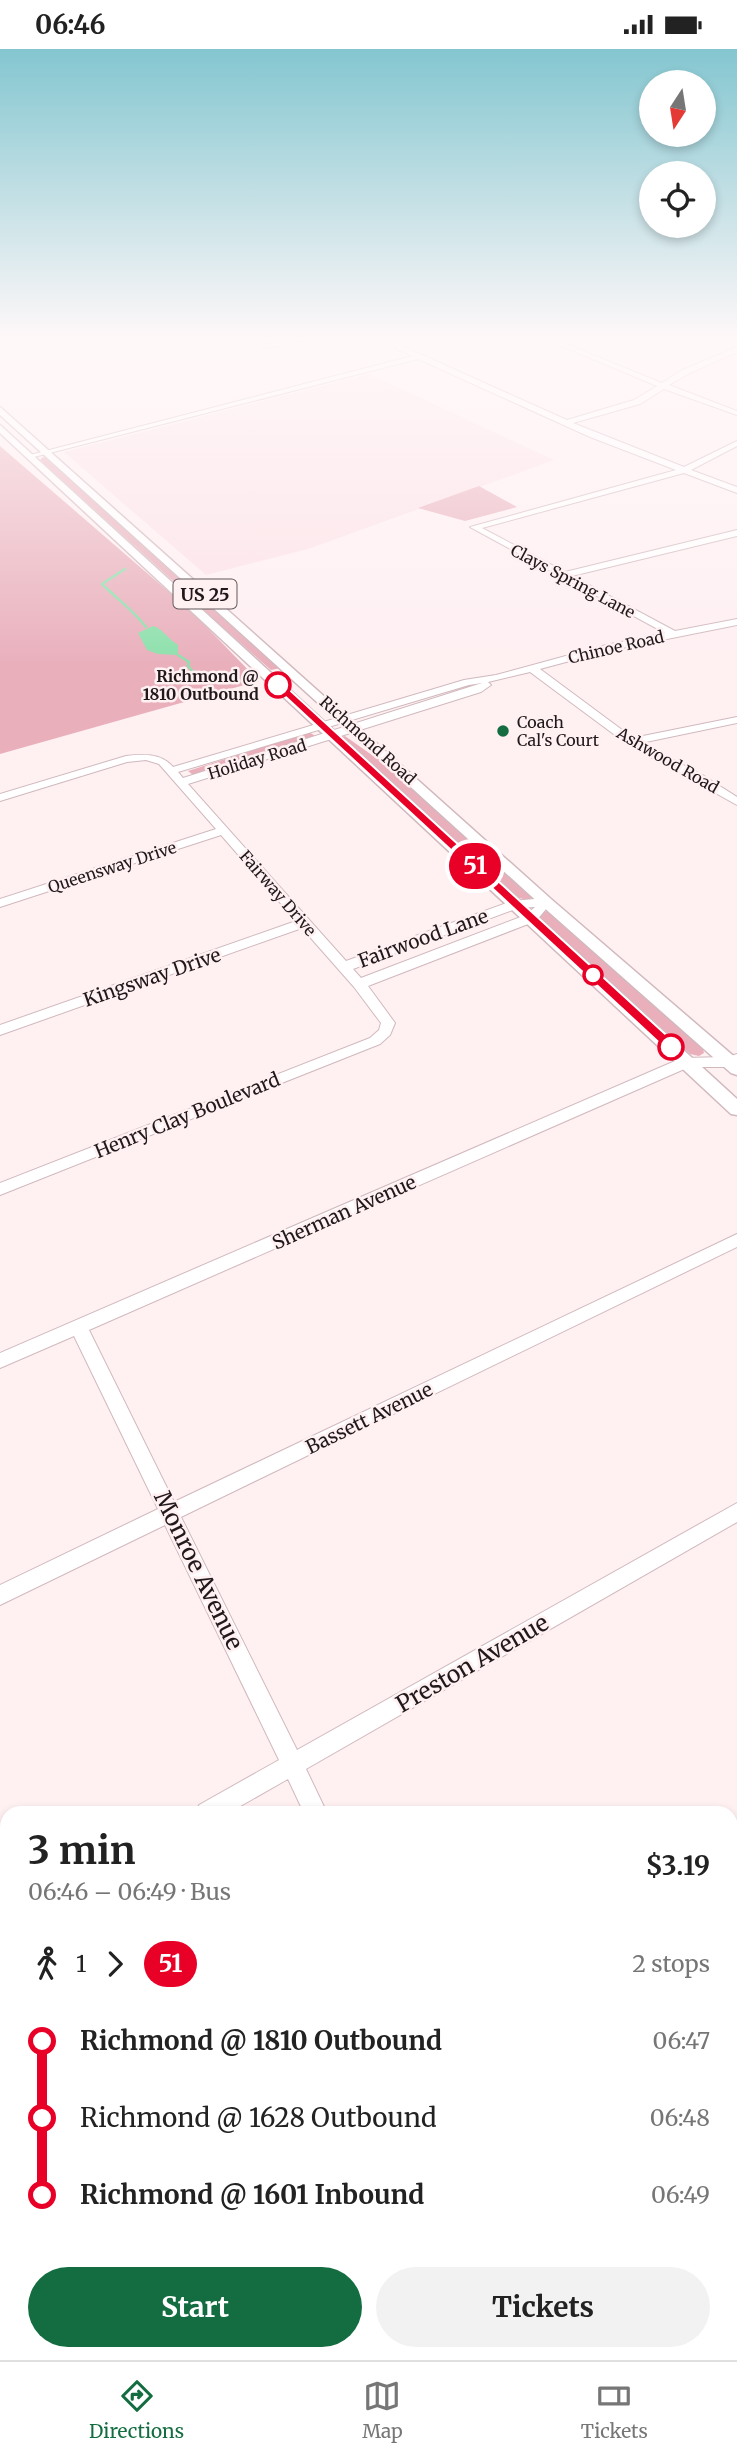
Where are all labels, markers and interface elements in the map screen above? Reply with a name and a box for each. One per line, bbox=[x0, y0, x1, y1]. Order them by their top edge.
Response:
text: 06:46 bbox=[35, 8, 106, 41]
north arrow bbox=[639, 70, 716, 147]
map controls bbox=[639, 70, 716, 238]
button: locate bbox=[639, 161, 716, 238]
street label: Clays Spring Lane bbox=[507, 540, 639, 622]
road number: US 25 bbox=[174, 579, 236, 609]
street label: Chinoe Road bbox=[566, 626, 666, 668]
place label: Richmond @ 1810 Outbound bbox=[143, 666, 259, 704]
marker: Richmond @ 1810 Outbound bbox=[265, 672, 291, 698]
street label: Richmond Road bbox=[316, 692, 421, 789]
place label: Coach Cal's Court bbox=[517, 712, 600, 750]
street label: Ashwood Road bbox=[613, 722, 723, 797]
marker: Coach Cal's Court bbox=[495, 723, 511, 739]
street label: Holiday Road bbox=[205, 734, 309, 783]
street label: Queensway Drive bbox=[45, 837, 179, 897]
line badge: 51 bbox=[444, 843, 506, 889]
street label: Fairway Drive bbox=[235, 846, 321, 940]
text: 51 bbox=[463, 850, 487, 881]
street label: Fairwood Lane bbox=[355, 903, 491, 973]
street label: Kingsway Drive bbox=[80, 942, 224, 1012]
unlabelled marker bbox=[583, 965, 603, 985]
unlabelled marker bbox=[658, 1034, 684, 1060]
street label: Henry Clay Boulevard bbox=[91, 1067, 283, 1163]
street label: Sherman Avenue bbox=[268, 1169, 420, 1254]
street label: Bassett Avenue bbox=[302, 1377, 436, 1459]
street label: Monroe Avenue bbox=[148, 1486, 250, 1654]
street label: Preston Avenue bbox=[391, 1608, 553, 1718]
text: 3 min bbox=[28, 1827, 136, 1874]
text: $3.19 bbox=[645, 1849, 710, 1882]
text: 06:46 – 06:49 · Bus bbox=[28, 1877, 231, 1906]
icon: walk bbox=[28, 1945, 66, 1983]
icon: forward bbox=[96, 1945, 134, 1983]
text: 51 bbox=[158, 1948, 183, 1979]
text: 1 bbox=[76, 1949, 86, 1978]
text: 2 stops bbox=[632, 1949, 710, 1978]
text: Richmond @ 1810 Outbound bbox=[80, 2024, 442, 2057]
text: 06:47 bbox=[653, 2026, 710, 2055]
text: Richmond @ 1628 Outbound bbox=[80, 2101, 437, 2134]
text: 06:48 bbox=[650, 2103, 710, 2132]
text: Richmond @ 1601 Inbound bbox=[80, 2178, 424, 2211]
text: 06:49 bbox=[651, 2180, 710, 2209]
button: Start bbox=[28, 2267, 362, 2347]
button: Tickets bbox=[376, 2267, 710, 2347]
tab: Directions bbox=[89, 2377, 184, 2443]
tab: Map bbox=[362, 2377, 403, 2443]
tab: Tickets bbox=[581, 2377, 648, 2443]

